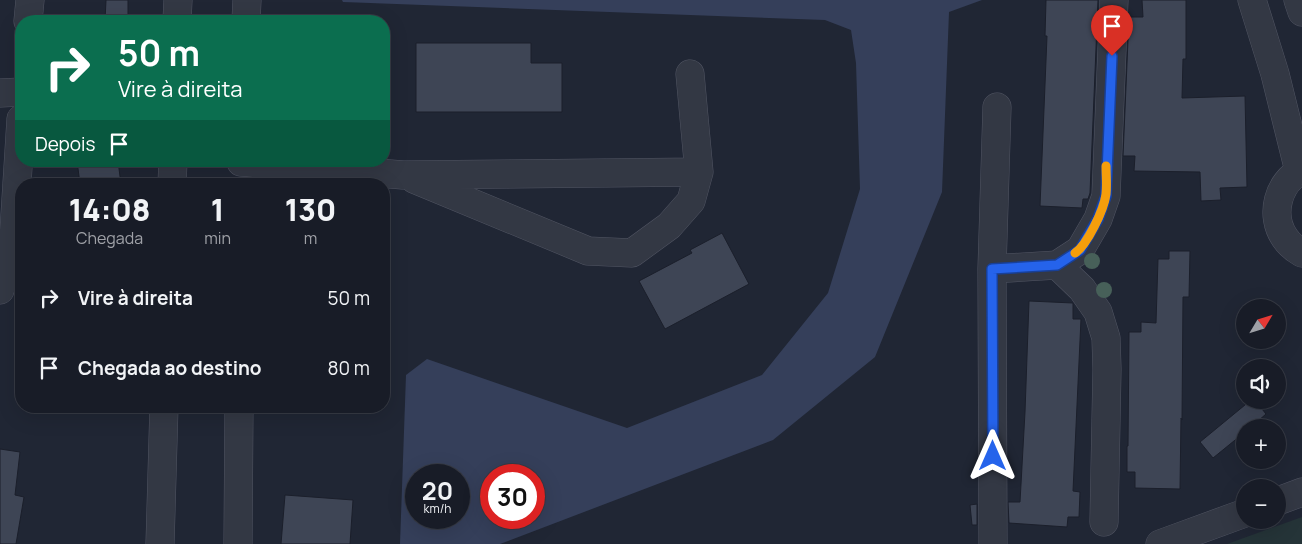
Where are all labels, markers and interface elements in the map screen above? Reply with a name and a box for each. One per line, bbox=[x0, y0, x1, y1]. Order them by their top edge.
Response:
pin bbox=[1091, 5, 1133, 56]
icon: arrive bbox=[1098, 12, 1126, 40]
text: 50 m bbox=[118, 29, 200, 77]
icon: right bbox=[35, 35, 100, 100]
text: Vire à direita bbox=[118, 74, 242, 104]
icon: arrive bbox=[105, 130, 133, 158]
text: Depois bbox=[35, 131, 95, 157]
text: 14:08 bbox=[69, 189, 150, 230]
text: 1 bbox=[211, 189, 224, 230]
text: 130 bbox=[285, 189, 336, 230]
text: Chegada bbox=[76, 227, 143, 249]
text: min bbox=[204, 227, 231, 249]
text: m bbox=[304, 227, 317, 249]
icon: right bbox=[35, 284, 63, 312]
text: Vire à direita bbox=[78, 285, 193, 311]
text: 50 m bbox=[328, 285, 370, 311]
north arrow bbox=[1236, 299, 1286, 349]
map controls bbox=[1236, 299, 1286, 529]
icon: arrive bbox=[35, 354, 63, 382]
text: Chegada ao destino bbox=[78, 355, 261, 381]
text: 80 m bbox=[327, 355, 370, 381]
button: sound bbox=[1236, 359, 1286, 409]
button: + bbox=[1236, 419, 1286, 469]
position arrow bbox=[966, 429, 1018, 481]
speed limit sign: 30 bbox=[480, 464, 545, 529]
text: 20 bbox=[422, 473, 453, 508]
button: − bbox=[1236, 479, 1286, 529]
text: km/h bbox=[424, 500, 451, 517]

